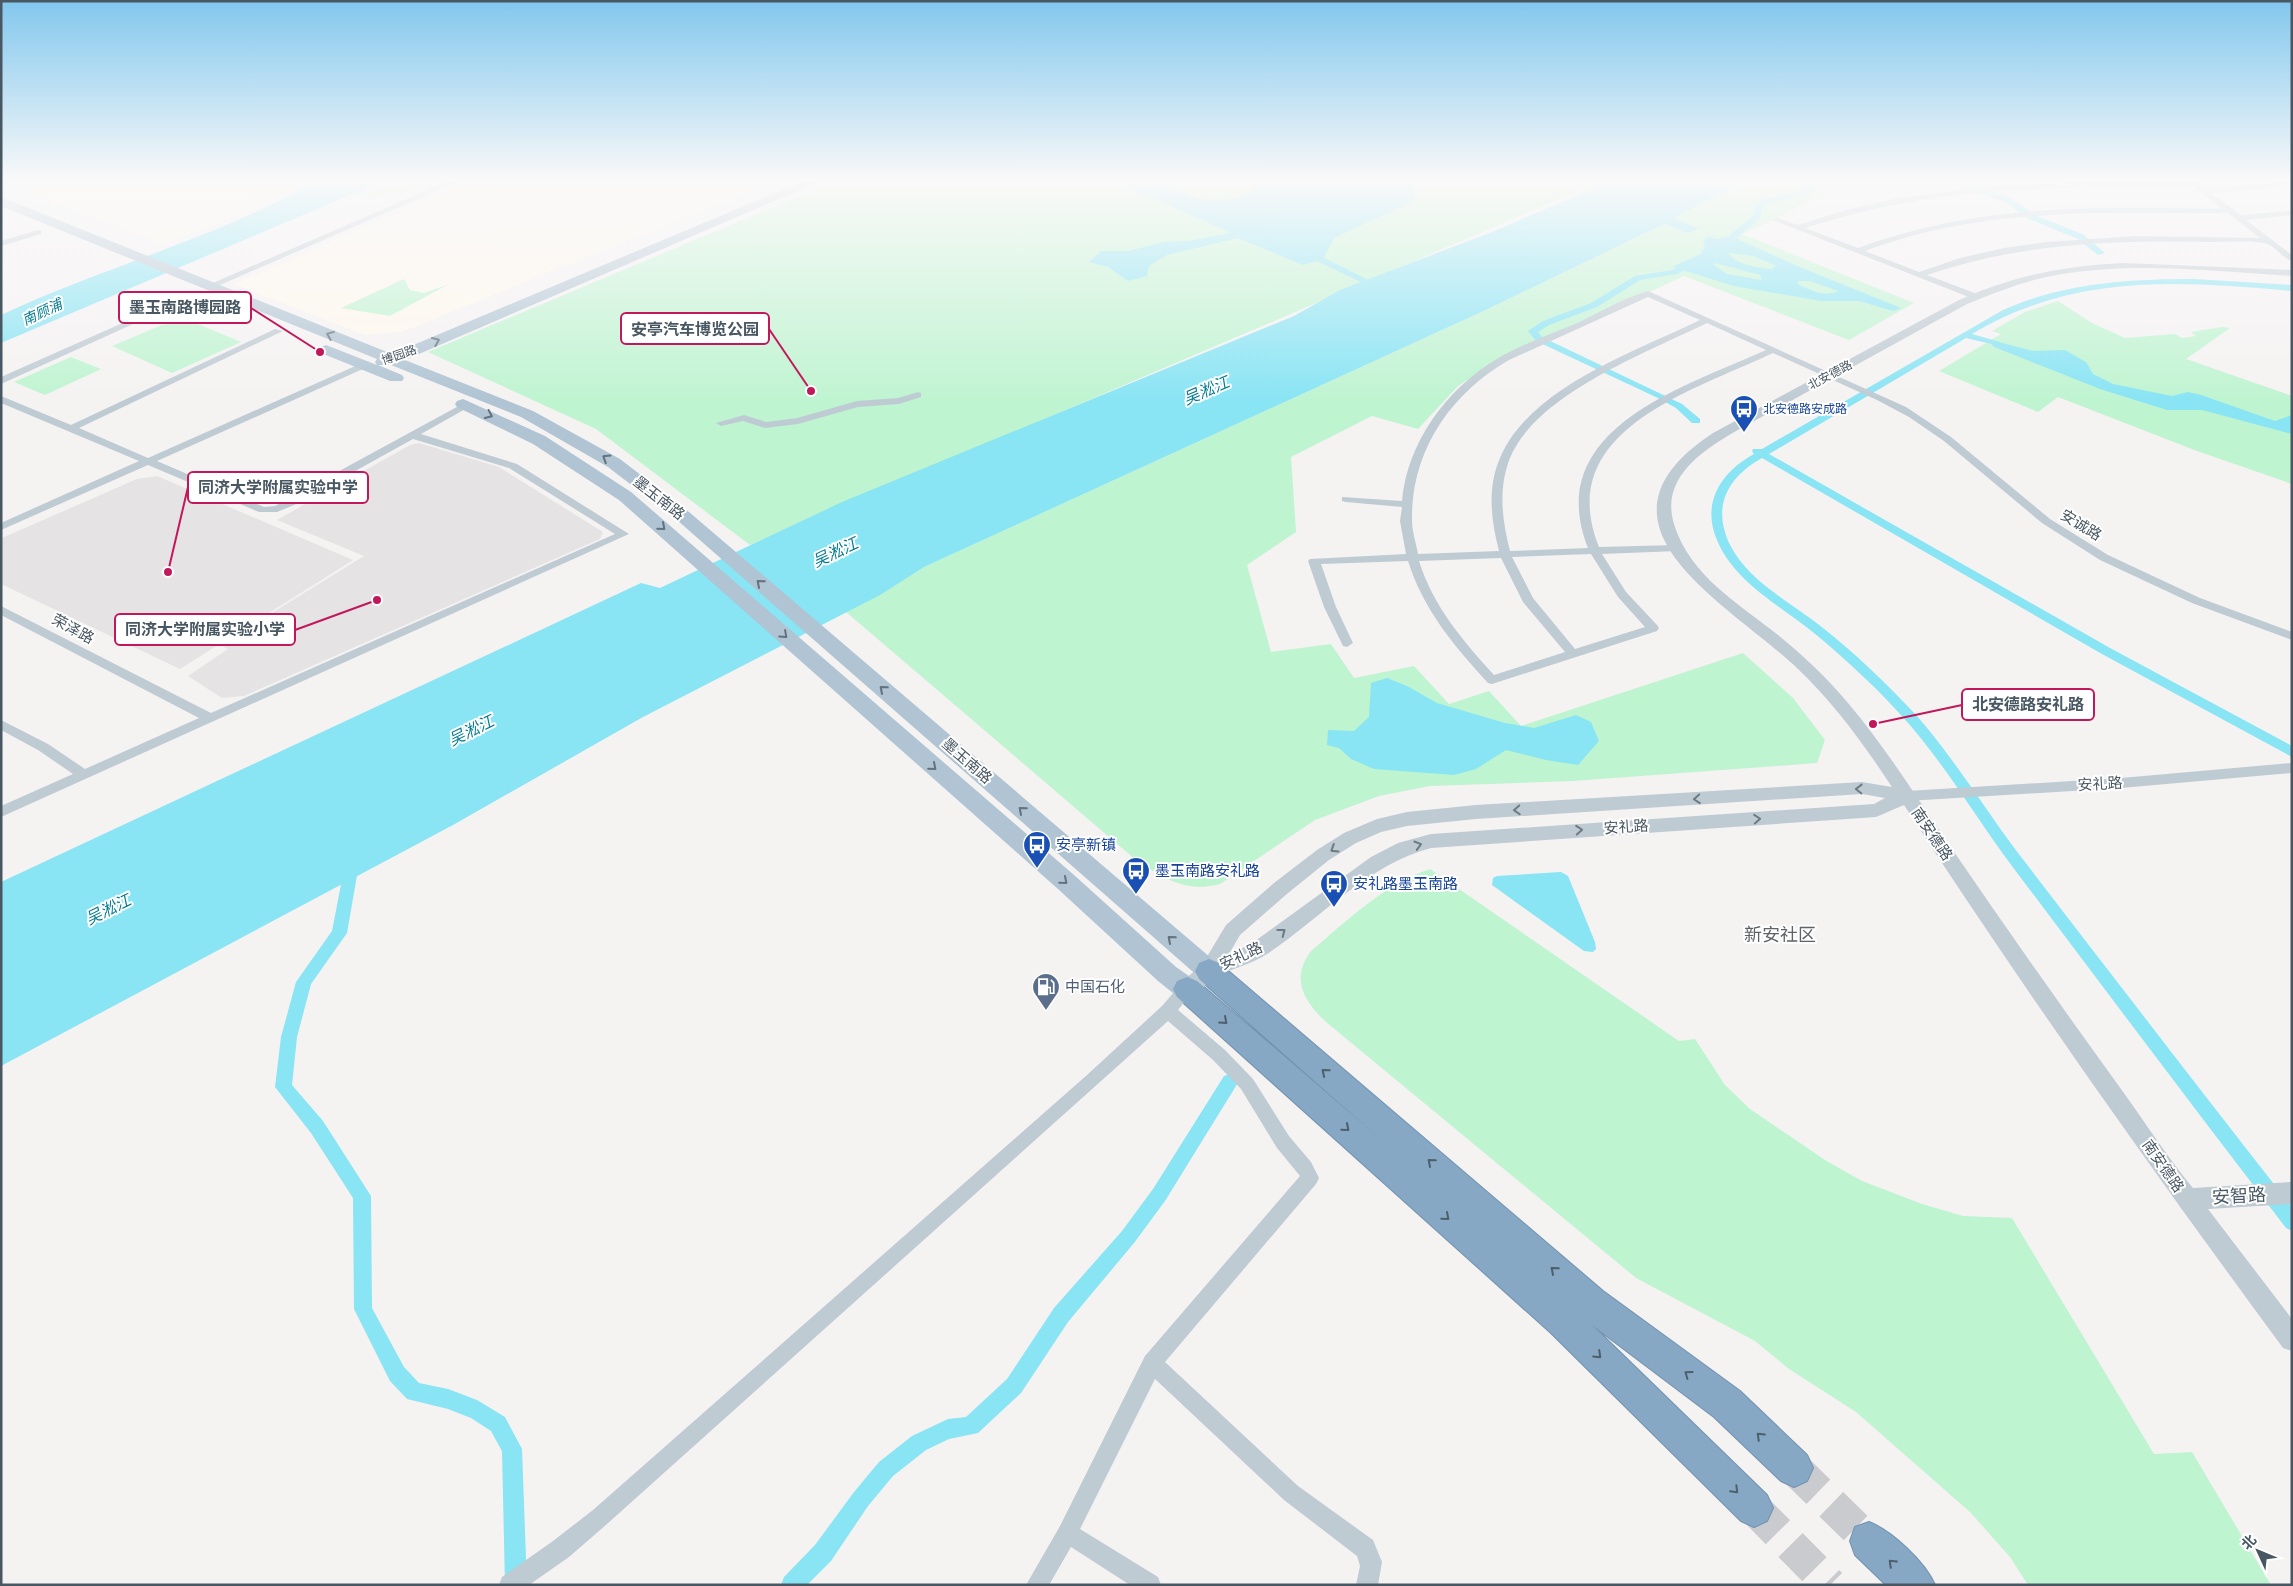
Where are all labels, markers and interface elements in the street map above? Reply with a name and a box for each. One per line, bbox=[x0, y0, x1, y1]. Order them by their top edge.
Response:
callout: 墨玉南路博园路 bbox=[119, 292, 251, 323]
water label: 南顾浦 bbox=[19, 294, 66, 328]
text: 墨玉南路博园路 bbox=[129, 297, 241, 316]
callout: 安亭汽车博览公园 bbox=[621, 313, 769, 344]
text: 安亭汽车博览公园 bbox=[631, 319, 759, 338]
one-way arrow bbox=[326, 331, 335, 342]
one-way arrow bbox=[431, 337, 440, 348]
street label: 博园路 bbox=[379, 342, 418, 367]
street label: 北安德路 bbox=[1805, 357, 1854, 392]
water label: 吴淞江 bbox=[1180, 371, 1233, 408]
bus stop icon: 北安德路安成路 bbox=[1729, 394, 1759, 433]
place label: 北安德路安成路 bbox=[1763, 401, 1847, 415]
one-way arrow bbox=[484, 409, 493, 420]
one-way arrow bbox=[602, 455, 611, 465]
callout: 同济大学附属实验中学 bbox=[188, 472, 368, 503]
street label: 墨玉南路 bbox=[630, 472, 689, 523]
text: 同济大学附属实验中学 bbox=[198, 477, 358, 496]
street label: 安诚路 bbox=[2058, 505, 2105, 543]
one-way arrow bbox=[656, 522, 665, 530]
water label: 吴淞江 bbox=[809, 532, 862, 570]
one-way arrow bbox=[757, 579, 766, 588]
street label: 荣泽路 bbox=[49, 610, 98, 647]
callout: 同济大学附属实验小学 bbox=[115, 614, 295, 645]
text: 同济大学附属实验小学 bbox=[125, 619, 285, 638]
one-way arrow bbox=[778, 629, 787, 638]
one-way arrow bbox=[880, 686, 889, 695]
callout: 北安德路安礼路 bbox=[1962, 689, 2094, 720]
text: 北安德路安礼路 bbox=[1972, 694, 2084, 713]
water label: 吴淞江 bbox=[445, 710, 498, 749]
street label: 墨玉南路 bbox=[939, 734, 996, 787]
one-way arrow bbox=[928, 762, 937, 771]
street label: 安礼路 bbox=[2077, 773, 2123, 793]
one-way arrow bbox=[1855, 784, 1862, 794]
one-way arrow bbox=[1693, 793, 1701, 804]
one-way arrow bbox=[1513, 804, 1521, 815]
street label: 南安德路 bbox=[1909, 804, 1957, 863]
one-way arrow bbox=[1019, 806, 1028, 815]
one-way arrow bbox=[1753, 813, 1761, 824]
street label: 安礼路 bbox=[1603, 815, 1649, 837]
one-way arrow bbox=[1576, 825, 1584, 836]
bus stop icon: 安亭新镇 bbox=[1022, 830, 1052, 869]
place label: 安亭新镇 bbox=[1056, 835, 1116, 853]
one-way arrow bbox=[1413, 840, 1421, 850]
one-way arrow bbox=[1330, 842, 1339, 852]
bus stop icon: 墨玉南路安礼路 bbox=[1121, 856, 1151, 895]
place label: 墨玉南路安礼路 bbox=[1155, 861, 1260, 879]
bus stop icon: 安礼路墨玉南路 bbox=[1319, 869, 1349, 908]
place label: 安礼路墨玉南路 bbox=[1353, 874, 1458, 892]
one-way arrow bbox=[1058, 875, 1067, 884]
water label: 吴淞江 bbox=[82, 889, 135, 928]
district label: 新安社区 bbox=[1744, 923, 1816, 945]
one-way arrow bbox=[1276, 929, 1286, 938]
one-way arrow bbox=[1168, 936, 1177, 945]
street label: 安礼路 bbox=[1216, 937, 1265, 973]
fuel station icon: 中国石化 bbox=[1031, 972, 1061, 1011]
place label: 中国石化 bbox=[1065, 977, 1125, 995]
one-way arrow bbox=[1219, 1015, 1228, 1024]
one-way arrow bbox=[1322, 1069, 1331, 1078]
one-way arrow bbox=[1340, 1122, 1349, 1131]
street label: 南安德路 bbox=[2139, 1136, 2188, 1195]
one-way arrow bbox=[1427, 1159, 1436, 1168]
street label: 安智路 bbox=[2211, 1183, 2266, 1207]
one-way arrow bbox=[1441, 1211, 1450, 1220]
one-way arrow bbox=[1551, 1267, 1560, 1276]
one-way arrow bbox=[1592, 1349, 1601, 1358]
one-way arrow bbox=[1685, 1371, 1694, 1380]
one-way arrow bbox=[1757, 1433, 1766, 1442]
one-way arrow bbox=[1730, 1484, 1739, 1493]
north arrow bbox=[2233, 1526, 2283, 1576]
text: 北 bbox=[2237, 1531, 2259, 1553]
one-way arrow bbox=[1889, 1560, 1898, 1569]

